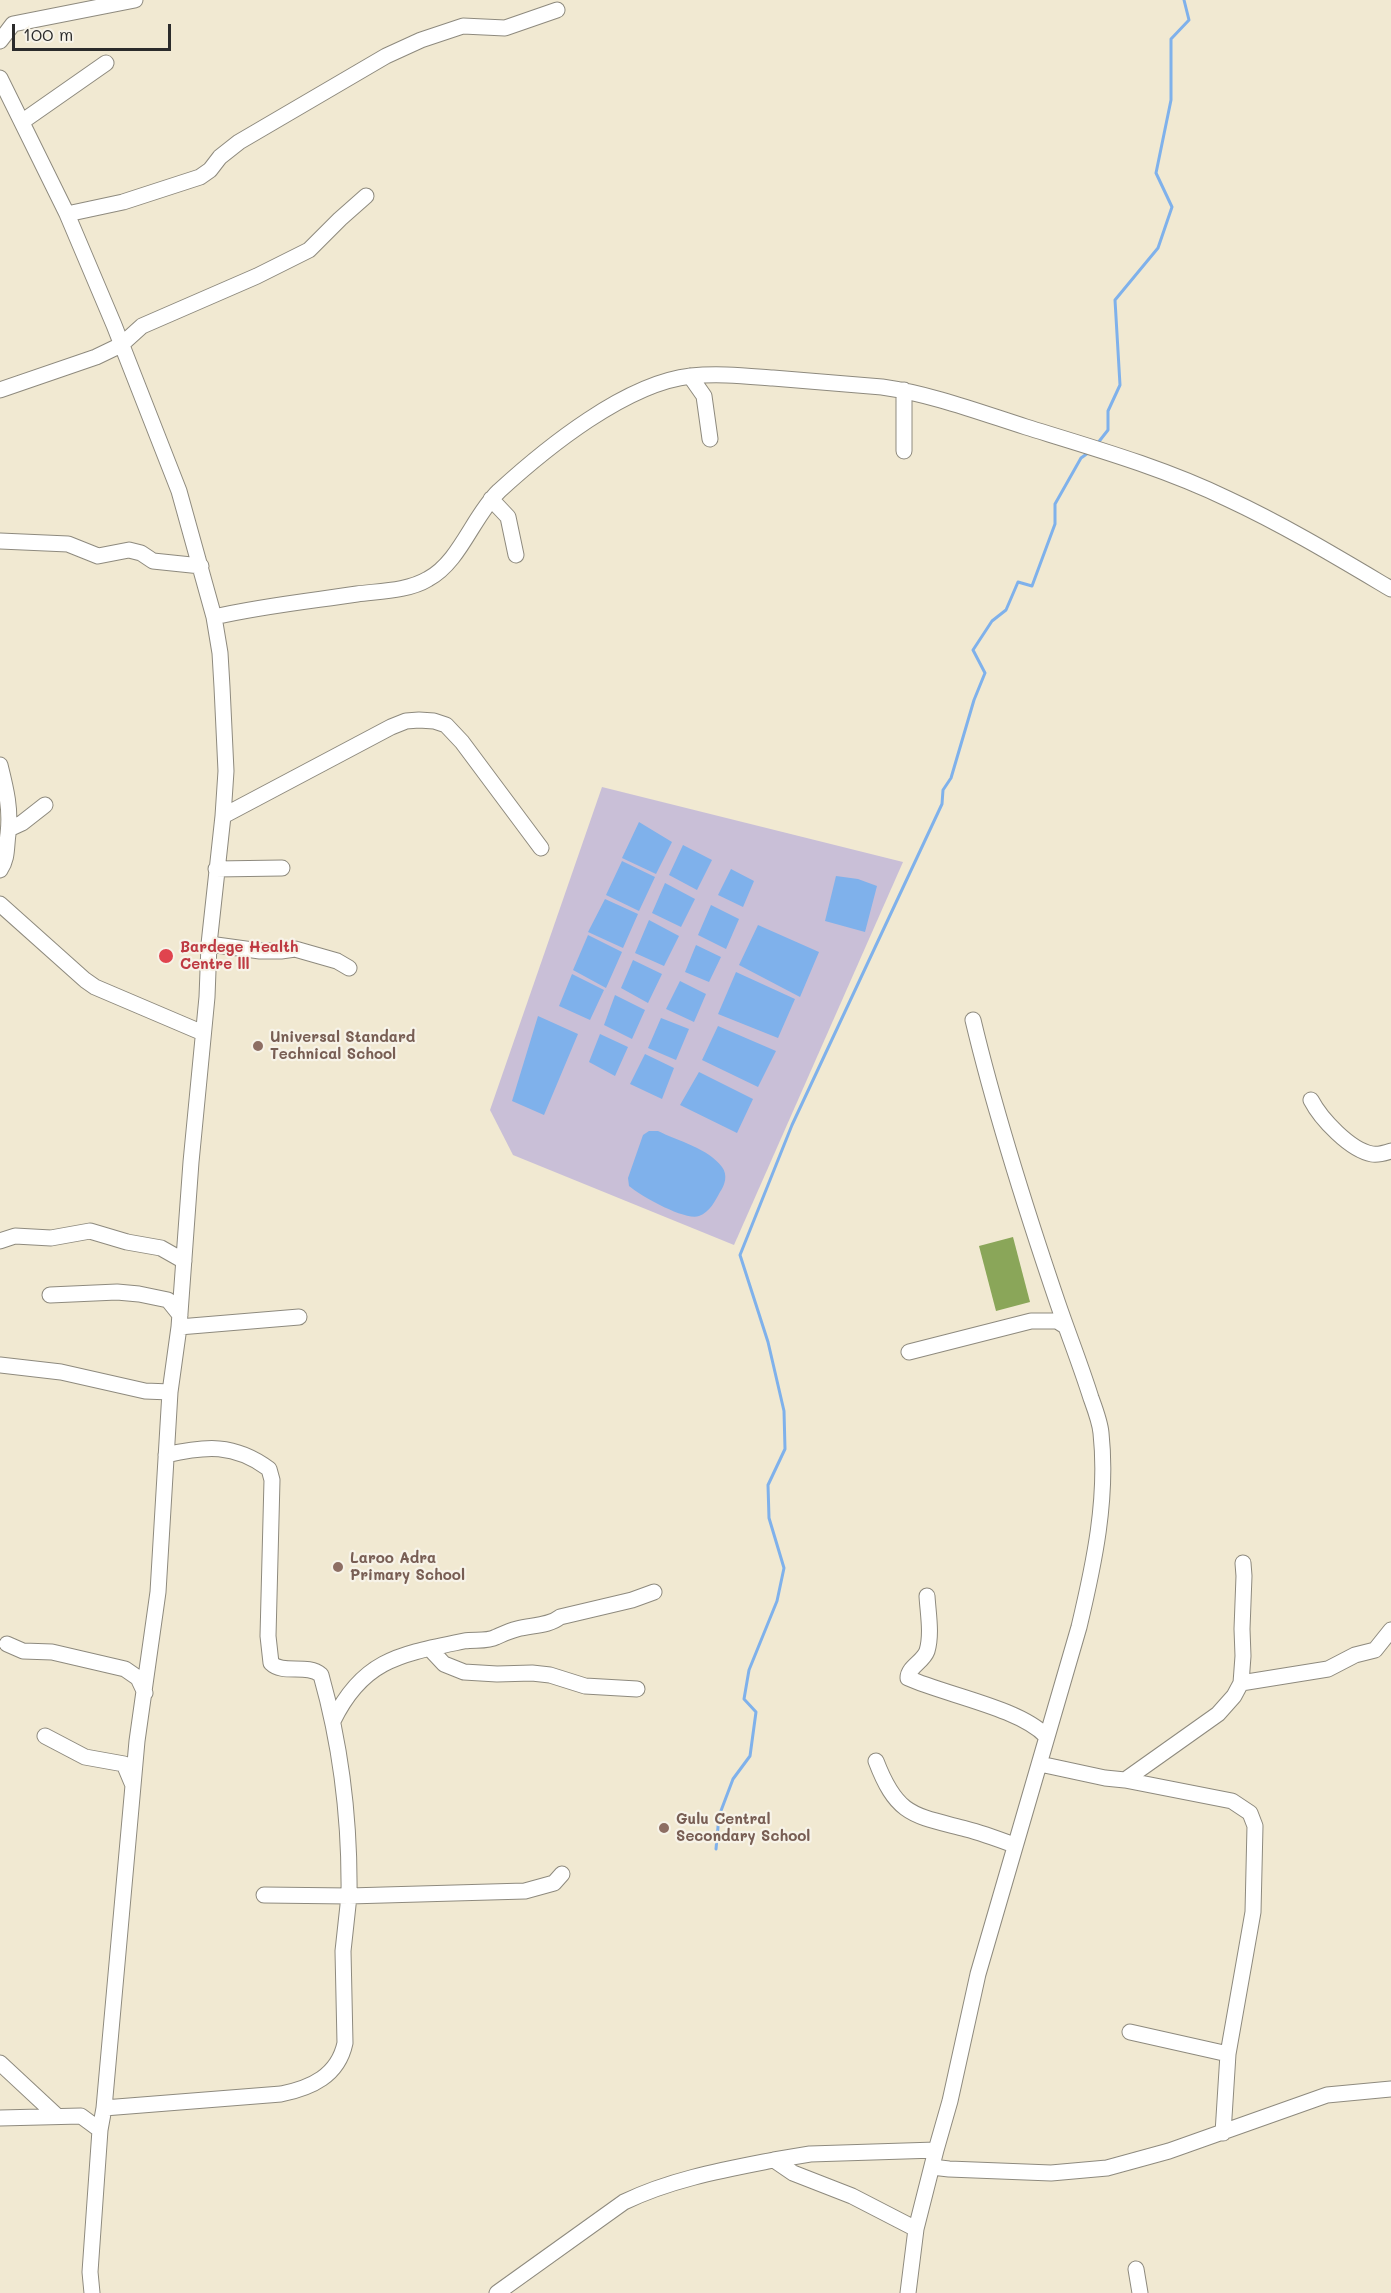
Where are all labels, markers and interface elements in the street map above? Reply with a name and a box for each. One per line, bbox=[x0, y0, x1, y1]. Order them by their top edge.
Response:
scale bar bbox=[15, 12, 174, 50]
text: 100 m bbox=[23, 22, 73, 46]
place label: Bardege Health Centre lll bbox=[180, 938, 298, 973]
marker: Bardege Health Centre lll bbox=[157, 947, 175, 965]
place label: Universal Standard Technical School bbox=[270, 1028, 415, 1063]
marker: Universal Standard Technical School bbox=[251, 1039, 265, 1053]
place label: Laroo Adra Primary School bbox=[350, 1549, 465, 1584]
marker: Laroo Adra Primary School bbox=[331, 1560, 345, 1574]
place label: Gulu Central Secondary School bbox=[676, 1810, 810, 1845]
marker: Gulu Central Secondary School bbox=[657, 1821, 671, 1835]

